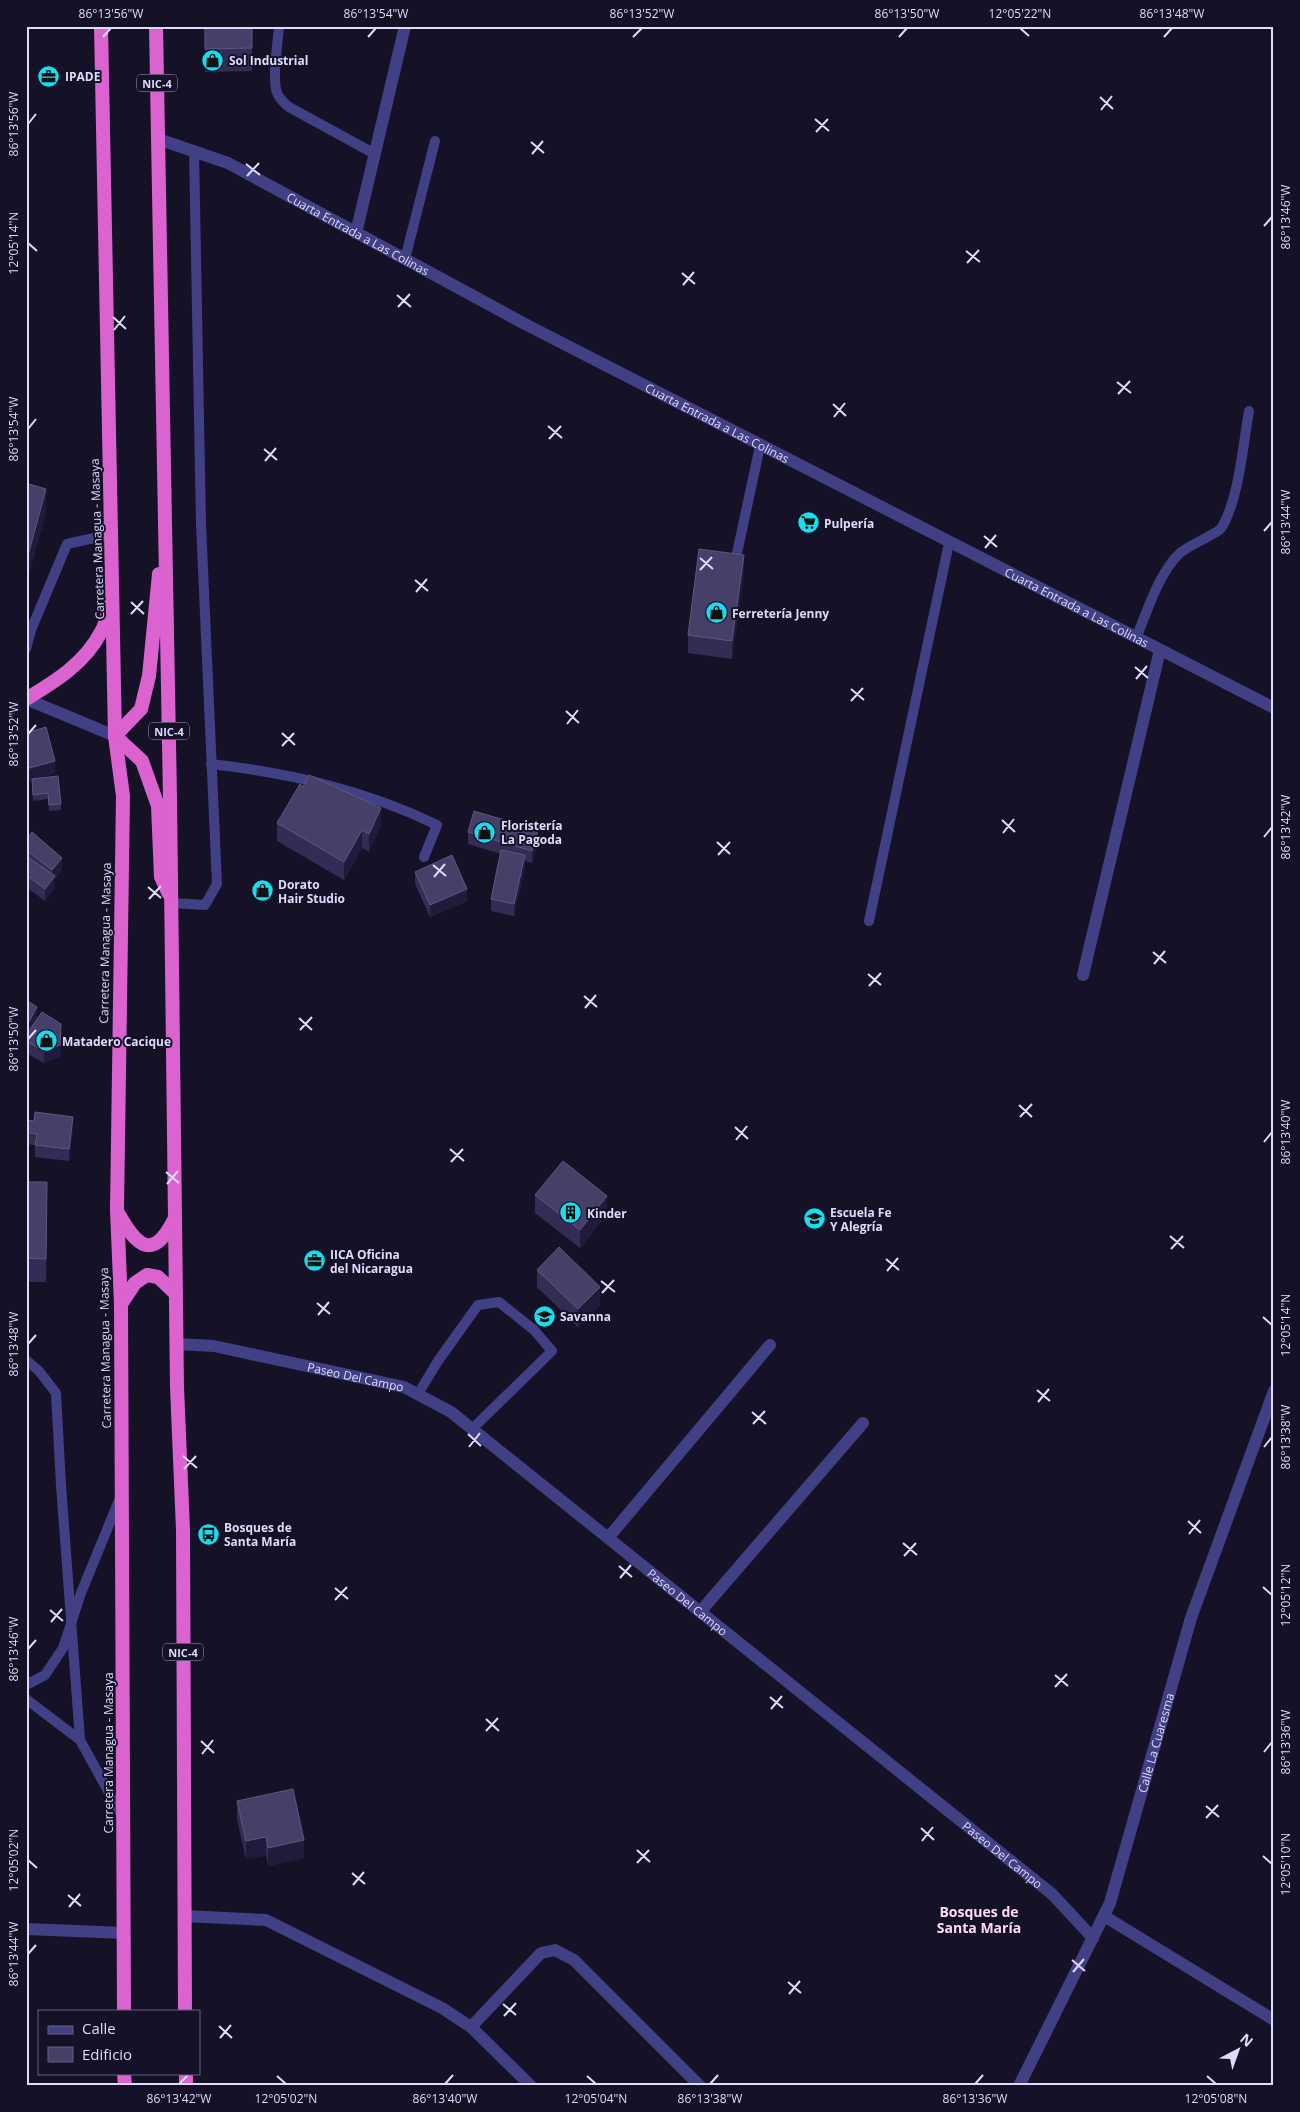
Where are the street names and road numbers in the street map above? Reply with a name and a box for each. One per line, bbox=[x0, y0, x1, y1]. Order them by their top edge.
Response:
road number: NIC-4 bbox=[137, 75, 177, 92]
street label: Cuarta Entrada a Las Colinas bbox=[284, 188, 433, 279]
street label: Cuarta Entrada a Las Colinas bbox=[642, 379, 793, 467]
street label: Carretera Managua - Masaya bbox=[86, 458, 108, 620]
street label: Cuarta Entrada a Las Colinas bbox=[1002, 563, 1152, 651]
road number: NIC-4 bbox=[149, 722, 189, 739]
street label: Carretera Managua - Masaya bbox=[95, 862, 115, 1024]
street label: Carretera Managua - Masaya bbox=[95, 1267, 115, 1429]
street label: Paseo Del Campo bbox=[306, 1358, 405, 1395]
street label: Paseo Del Campo bbox=[644, 1564, 731, 1639]
road number: NIC-4 bbox=[163, 1644, 203, 1660]
street label: Carretera Managua - Masaya bbox=[100, 1672, 117, 1834]
street label: Calle La Cuaresma bbox=[1133, 1691, 1178, 1795]
street label: Paseo Del Campo bbox=[959, 1817, 1046, 1892]

